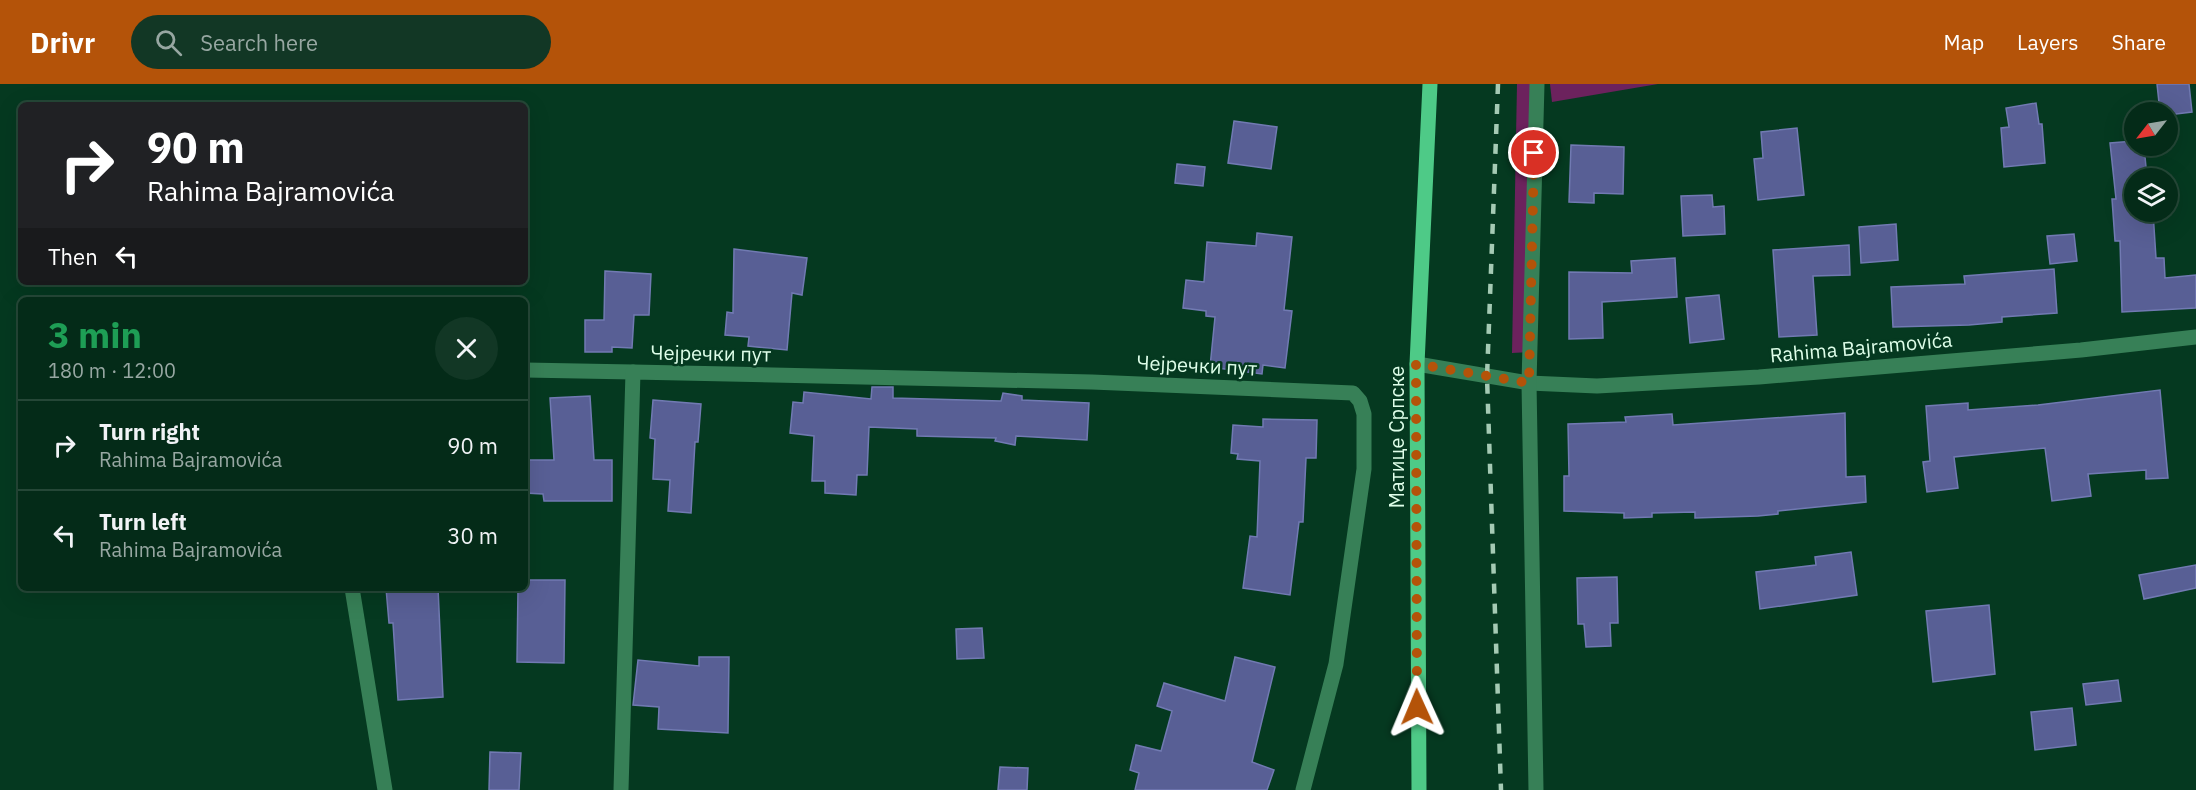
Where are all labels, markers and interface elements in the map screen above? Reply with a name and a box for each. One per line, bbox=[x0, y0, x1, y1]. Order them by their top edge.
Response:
search box bbox=[131, 15, 551, 69]
text: Drivr bbox=[30, 24, 95, 61]
icon: search bbox=[152, 26, 185, 59]
text: Search here bbox=[200, 28, 318, 57]
text: Map bbox=[1944, 28, 1984, 56]
text: Layers bbox=[2017, 28, 2079, 56]
text: Share bbox=[2112, 28, 2166, 56]
north arrow bbox=[2124, 102, 2178, 156]
map controls bbox=[2124, 102, 2178, 222]
text: 90 m bbox=[147, 120, 245, 175]
icon: right bbox=[48, 126, 126, 204]
pin bbox=[1508, 127, 1559, 178]
icon: arrive bbox=[1517, 136, 1550, 169]
button: layers bbox=[2124, 168, 2178, 222]
text: Rahima Bajramovića bbox=[147, 173, 394, 208]
icon: left bbox=[110, 240, 143, 273]
text: Then bbox=[48, 242, 98, 271]
text: 3 min bbox=[48, 311, 142, 358]
button: close bbox=[435, 317, 498, 380]
street label: Rahima Bajramovića bbox=[1769, 326, 1954, 368]
street label: Чејречки пут bbox=[650, 338, 772, 368]
street label: Чејречки пут bbox=[1136, 348, 1259, 382]
text: 180 m · 12:00 bbox=[48, 357, 176, 384]
street label: Матице Српске bbox=[1383, 366, 1410, 508]
text: Turn right bbox=[99, 417, 200, 446]
icon: right bbox=[48, 429, 81, 462]
text: 90 m bbox=[447, 431, 498, 460]
text: Rahima Bajramovića bbox=[99, 446, 282, 473]
text: Turn left bbox=[99, 507, 187, 536]
icon: left bbox=[48, 519, 81, 552]
text: 30 m bbox=[447, 521, 498, 550]
text: Rahima Bajramovića bbox=[99, 536, 282, 563]
position arrow bbox=[1385, 675, 1449, 739]

